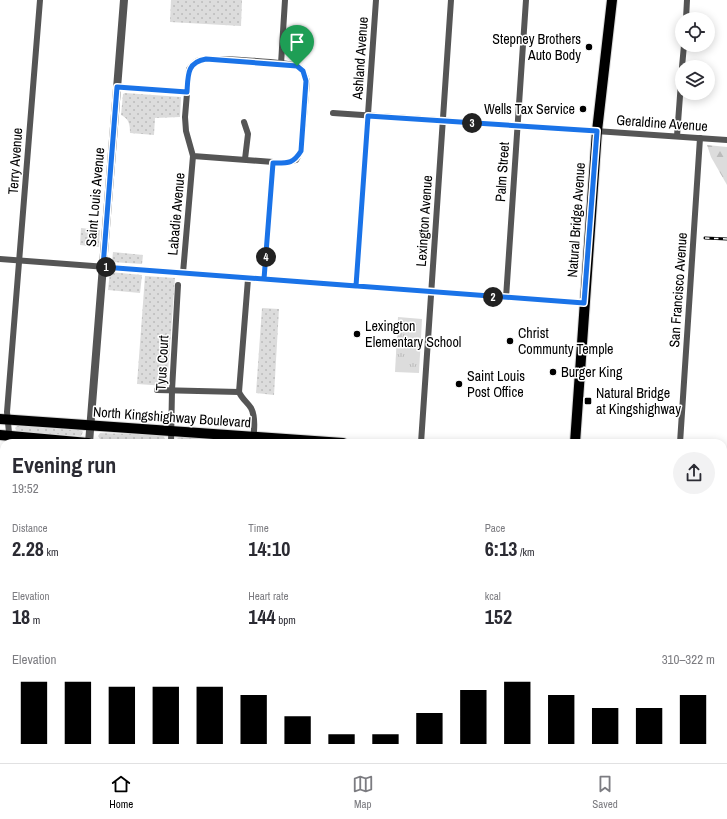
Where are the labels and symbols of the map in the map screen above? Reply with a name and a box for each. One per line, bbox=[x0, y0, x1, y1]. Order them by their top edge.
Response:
street label: Ashland Avenue bbox=[348, 16, 372, 101]
pin bbox=[280, 25, 314, 66]
place label: Stepney Brothers Auto Body bbox=[492, 30, 581, 64]
marker: Stepney Brothers Auto Body bbox=[584, 42, 594, 52]
place label: Wells Tax Service bbox=[484, 100, 575, 118]
marker: Wells Tax Service bbox=[578, 104, 588, 114]
street label: Geraldine Avenue bbox=[616, 111, 708, 135]
pin: 3 bbox=[462, 113, 482, 133]
street label: Terry Avenue bbox=[4, 127, 26, 195]
street label: Palm Street bbox=[491, 141, 513, 203]
street label: Saint Louis Avenue bbox=[82, 147, 108, 247]
street label: Natural Bridge Avenue bbox=[563, 162, 589, 278]
street label: Labadie Avenue bbox=[163, 172, 189, 256]
street label: Lexington Avenue bbox=[412, 175, 436, 267]
street label: San Francisco Avenue bbox=[665, 232, 691, 348]
pin: 4 bbox=[256, 247, 276, 267]
pin: 1 bbox=[96, 257, 116, 277]
pin: 2 bbox=[483, 287, 503, 307]
place label: Lexington Elementary School bbox=[365, 317, 461, 351]
place label: Christ Communty Temple bbox=[518, 324, 614, 358]
marker: Lexington Elementary School bbox=[352, 329, 362, 339]
street label: Tyus Court bbox=[152, 335, 172, 391]
marker: Christ Communty Temple bbox=[505, 336, 515, 346]
place label: Burger King bbox=[561, 363, 623, 381]
place label: Saint Louis Post Office bbox=[467, 367, 525, 401]
marker: Burger King bbox=[548, 367, 558, 377]
marker: Saint Louis Post Office bbox=[454, 379, 464, 389]
place label: Natural Bridge at Kingshighway bbox=[596, 384, 681, 418]
marker: Natural Bridge at Kingshighway bbox=[583, 396, 593, 406]
street label: North Kingshighway Boulevard bbox=[92, 403, 252, 431]

